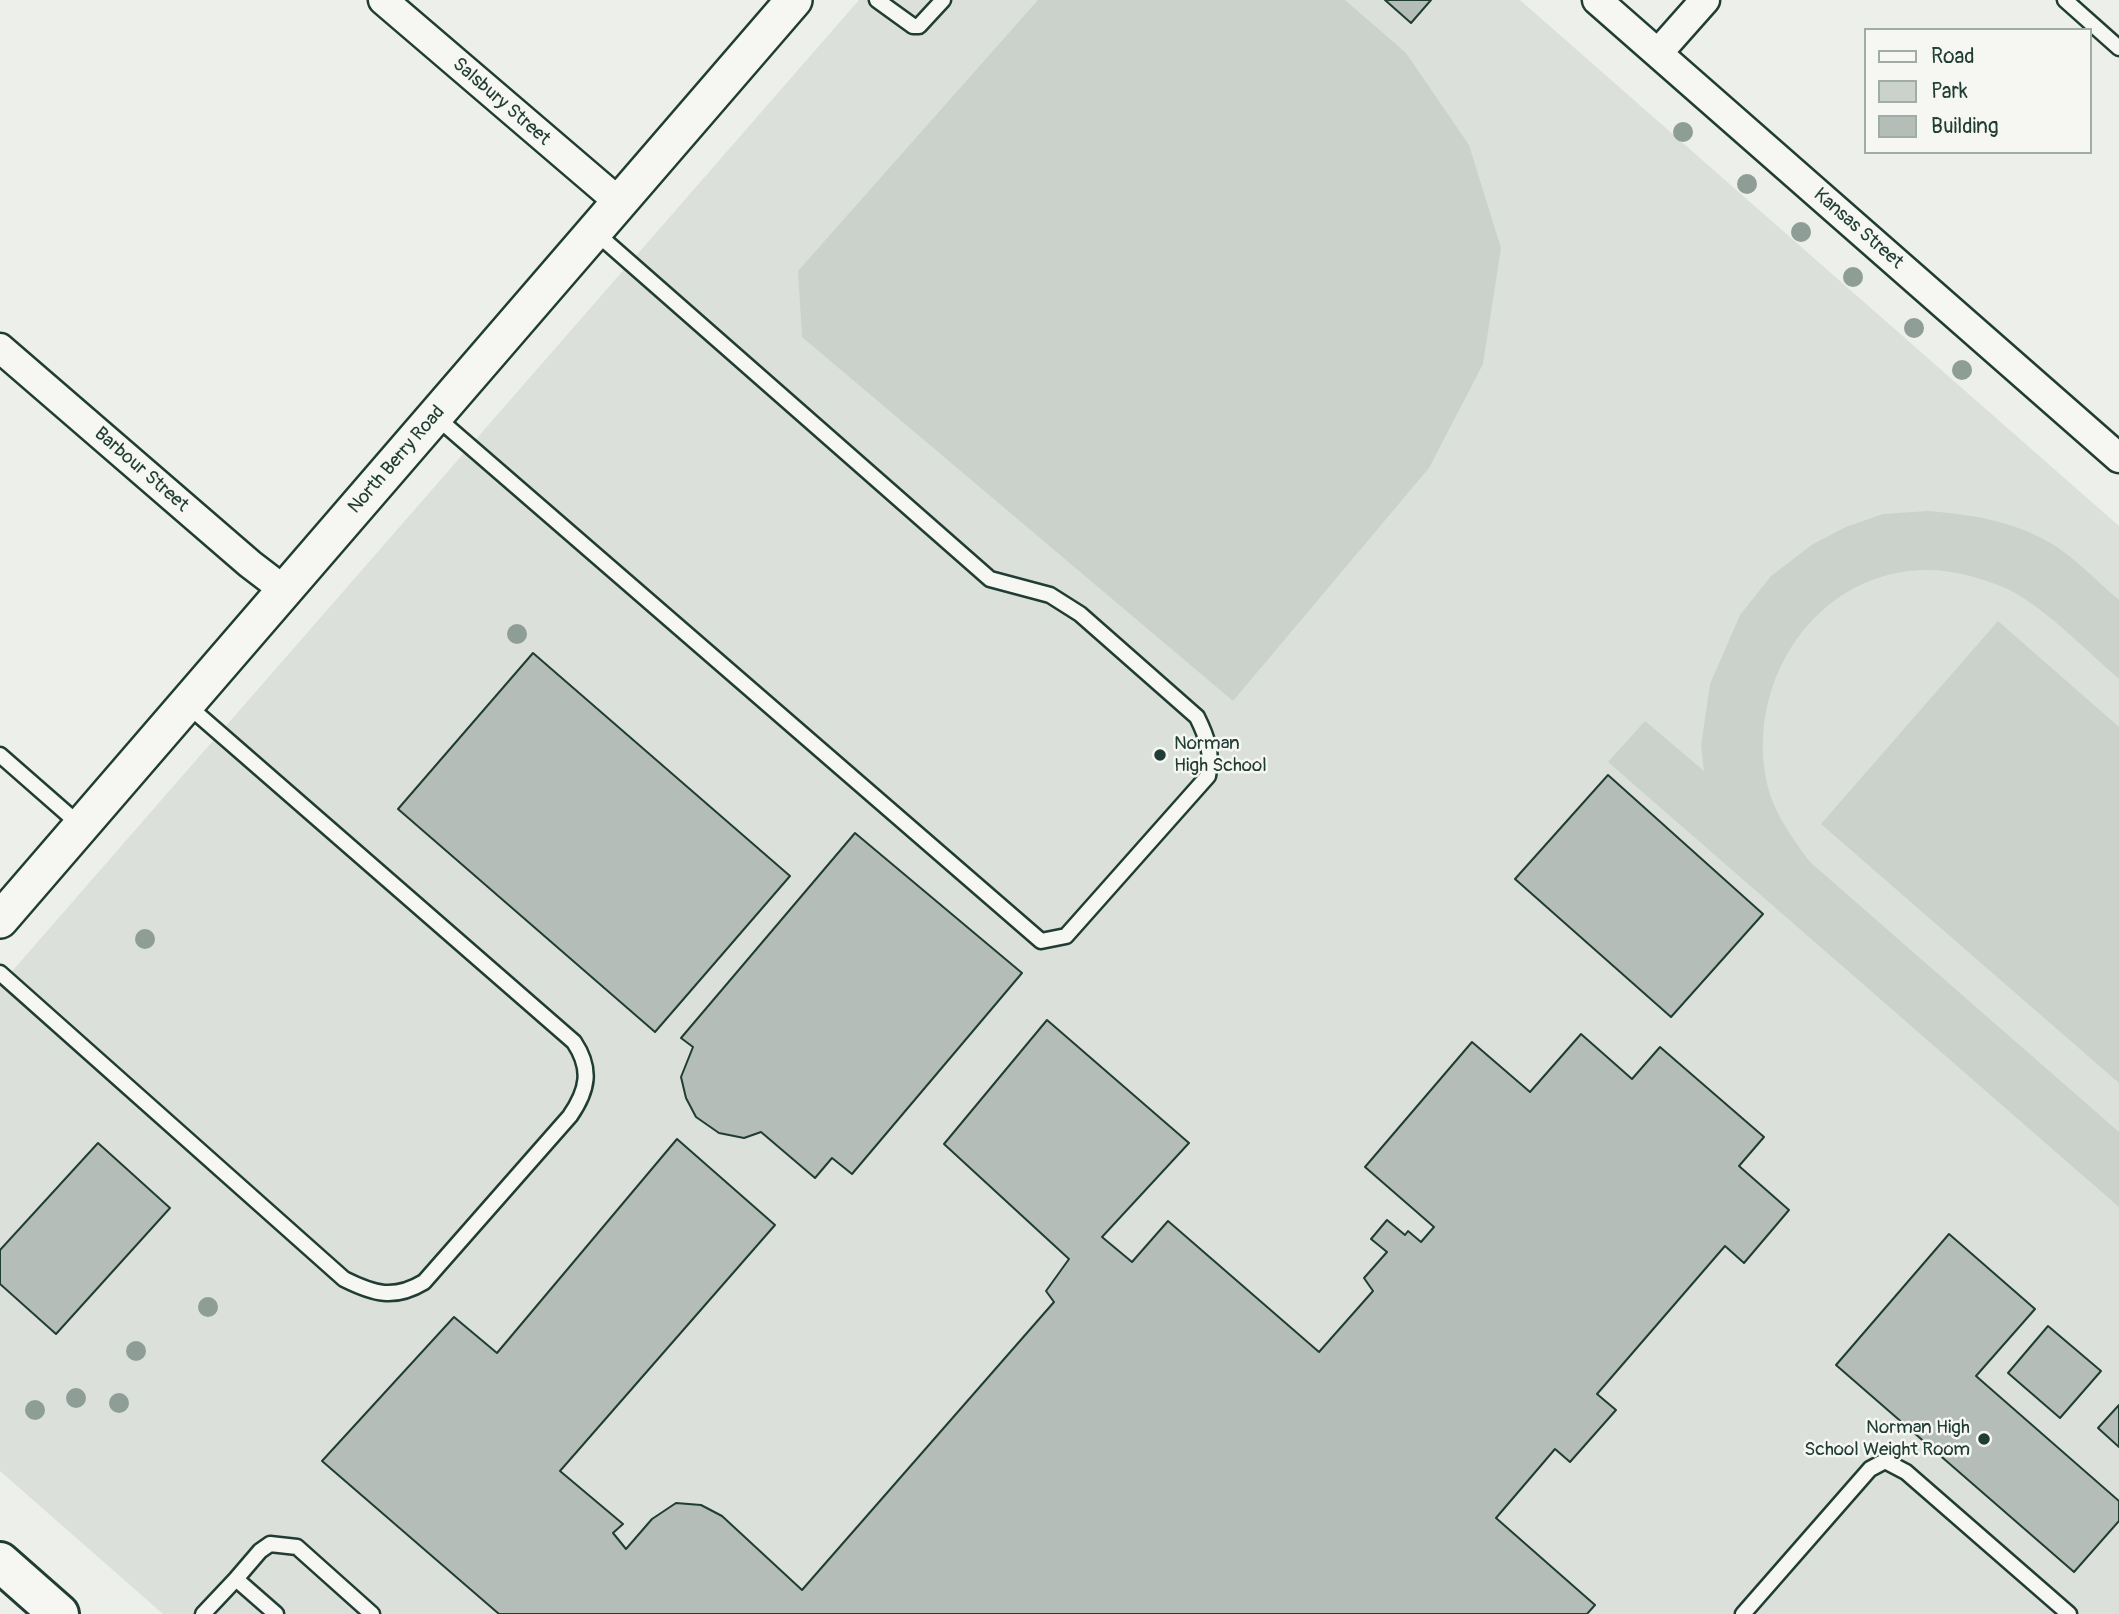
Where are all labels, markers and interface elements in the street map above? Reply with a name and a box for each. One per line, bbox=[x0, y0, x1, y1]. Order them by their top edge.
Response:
legend bbox=[1864, 28, 2091, 154]
text: Road bbox=[1931, 43, 1975, 70]
street label: Salsbury Street bbox=[447, 53, 555, 151]
text: Park bbox=[1931, 78, 1968, 105]
text: Building bbox=[1931, 113, 1998, 140]
street label: Kansas Street bbox=[1808, 184, 1908, 274]
street label: North Berry Road bbox=[344, 401, 450, 519]
street label: Barbour Street bbox=[89, 423, 193, 517]
place label: Norman High School bbox=[1174, 733, 1267, 777]
marker: Norman High School bbox=[1152, 747, 1168, 763]
place label: Norman High School Weight Room bbox=[1804, 1417, 1970, 1461]
marker: Norman High School Weight Room bbox=[1976, 1431, 1992, 1447]

